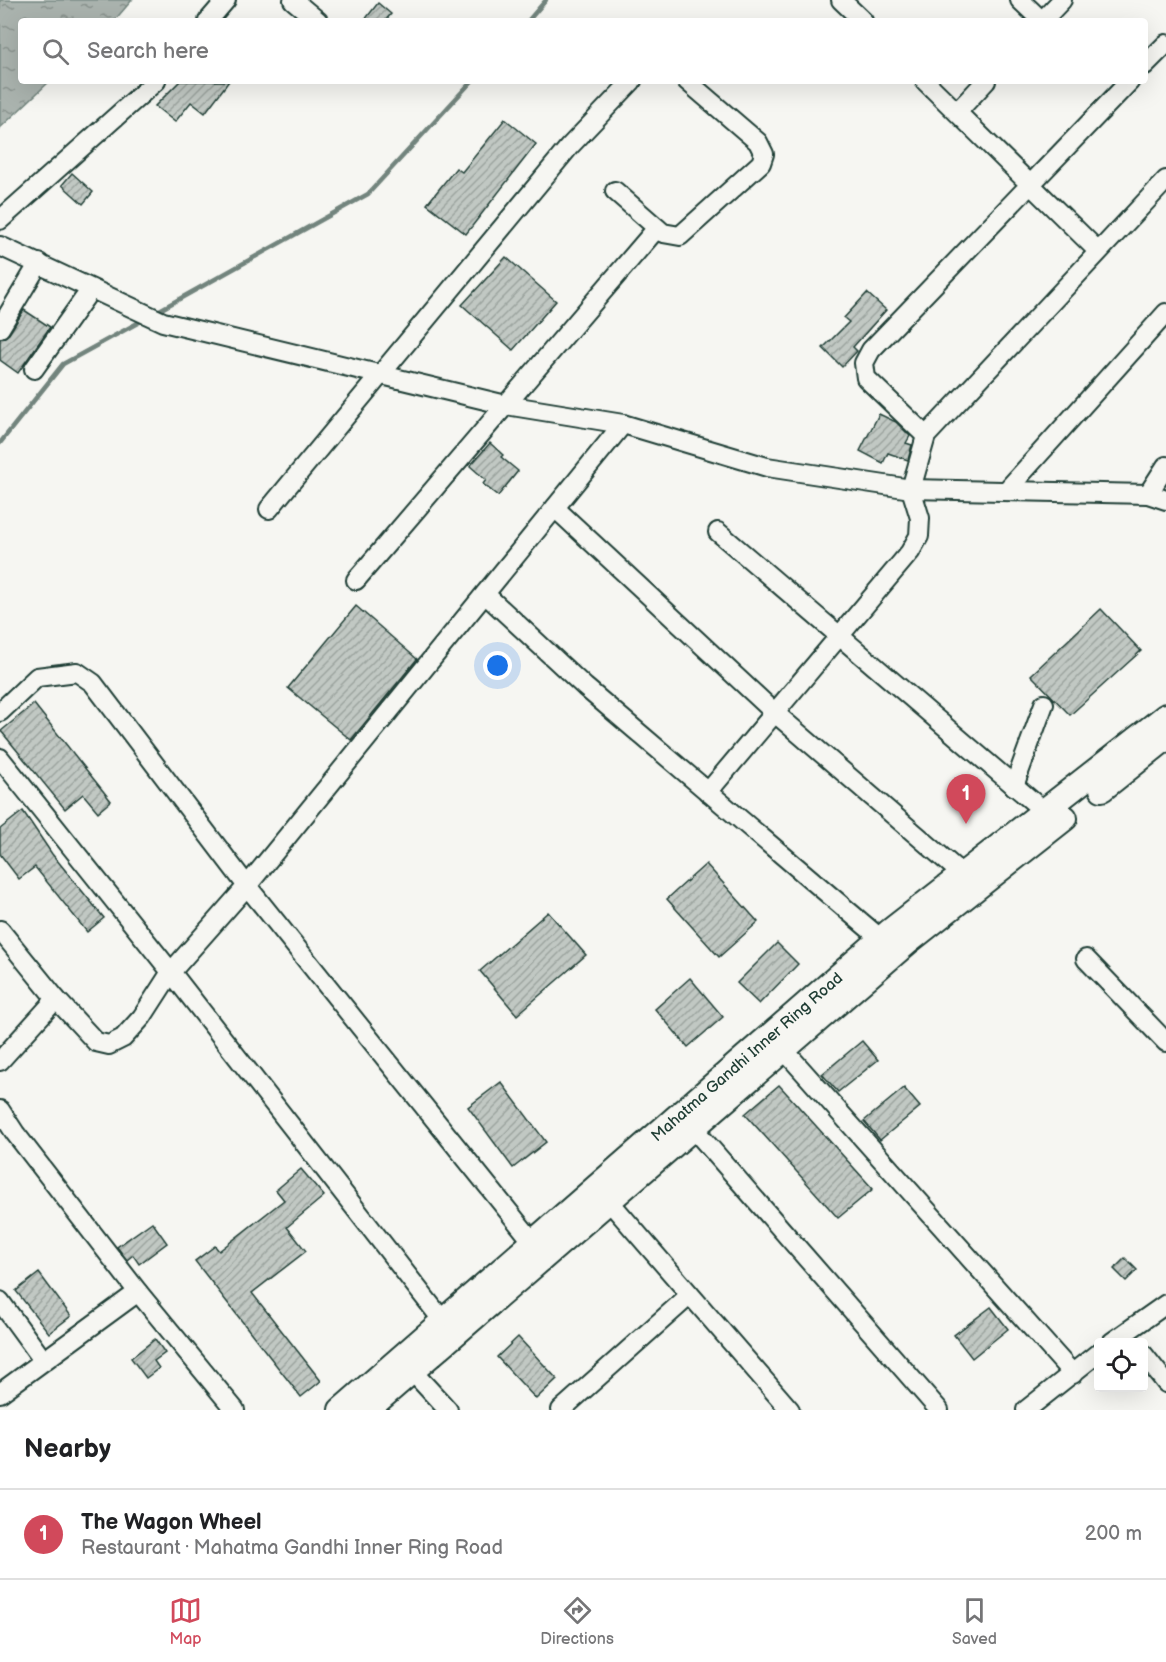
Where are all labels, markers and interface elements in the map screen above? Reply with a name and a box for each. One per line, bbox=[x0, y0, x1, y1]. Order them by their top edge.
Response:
search box bbox=[18, 18, 1148, 84]
icon: search bbox=[39, 35, 72, 68]
text: Search here bbox=[87, 38, 209, 65]
your location bbox=[483, 651, 512, 680]
pin: 1 bbox=[946, 774, 986, 824]
street label: Mahatma Gandhi Inner Ring Road bbox=[648, 969, 847, 1146]
map controls bbox=[1094, 1338, 1148, 1392]
button: locate bbox=[1094, 1338, 1148, 1392]
text: Nearby bbox=[24, 1434, 111, 1465]
text: The Wagon Wheel bbox=[81, 1509, 262, 1536]
text: 1 bbox=[39, 1522, 48, 1546]
text: 200 m bbox=[1085, 1522, 1142, 1546]
text: Restaurant · Mahatma Gandhi Inner Ring Road bbox=[81, 1536, 503, 1560]
tab: Map bbox=[169, 1594, 202, 1649]
tab: Directions bbox=[540, 1594, 614, 1649]
tab: Saved bbox=[952, 1594, 997, 1649]

